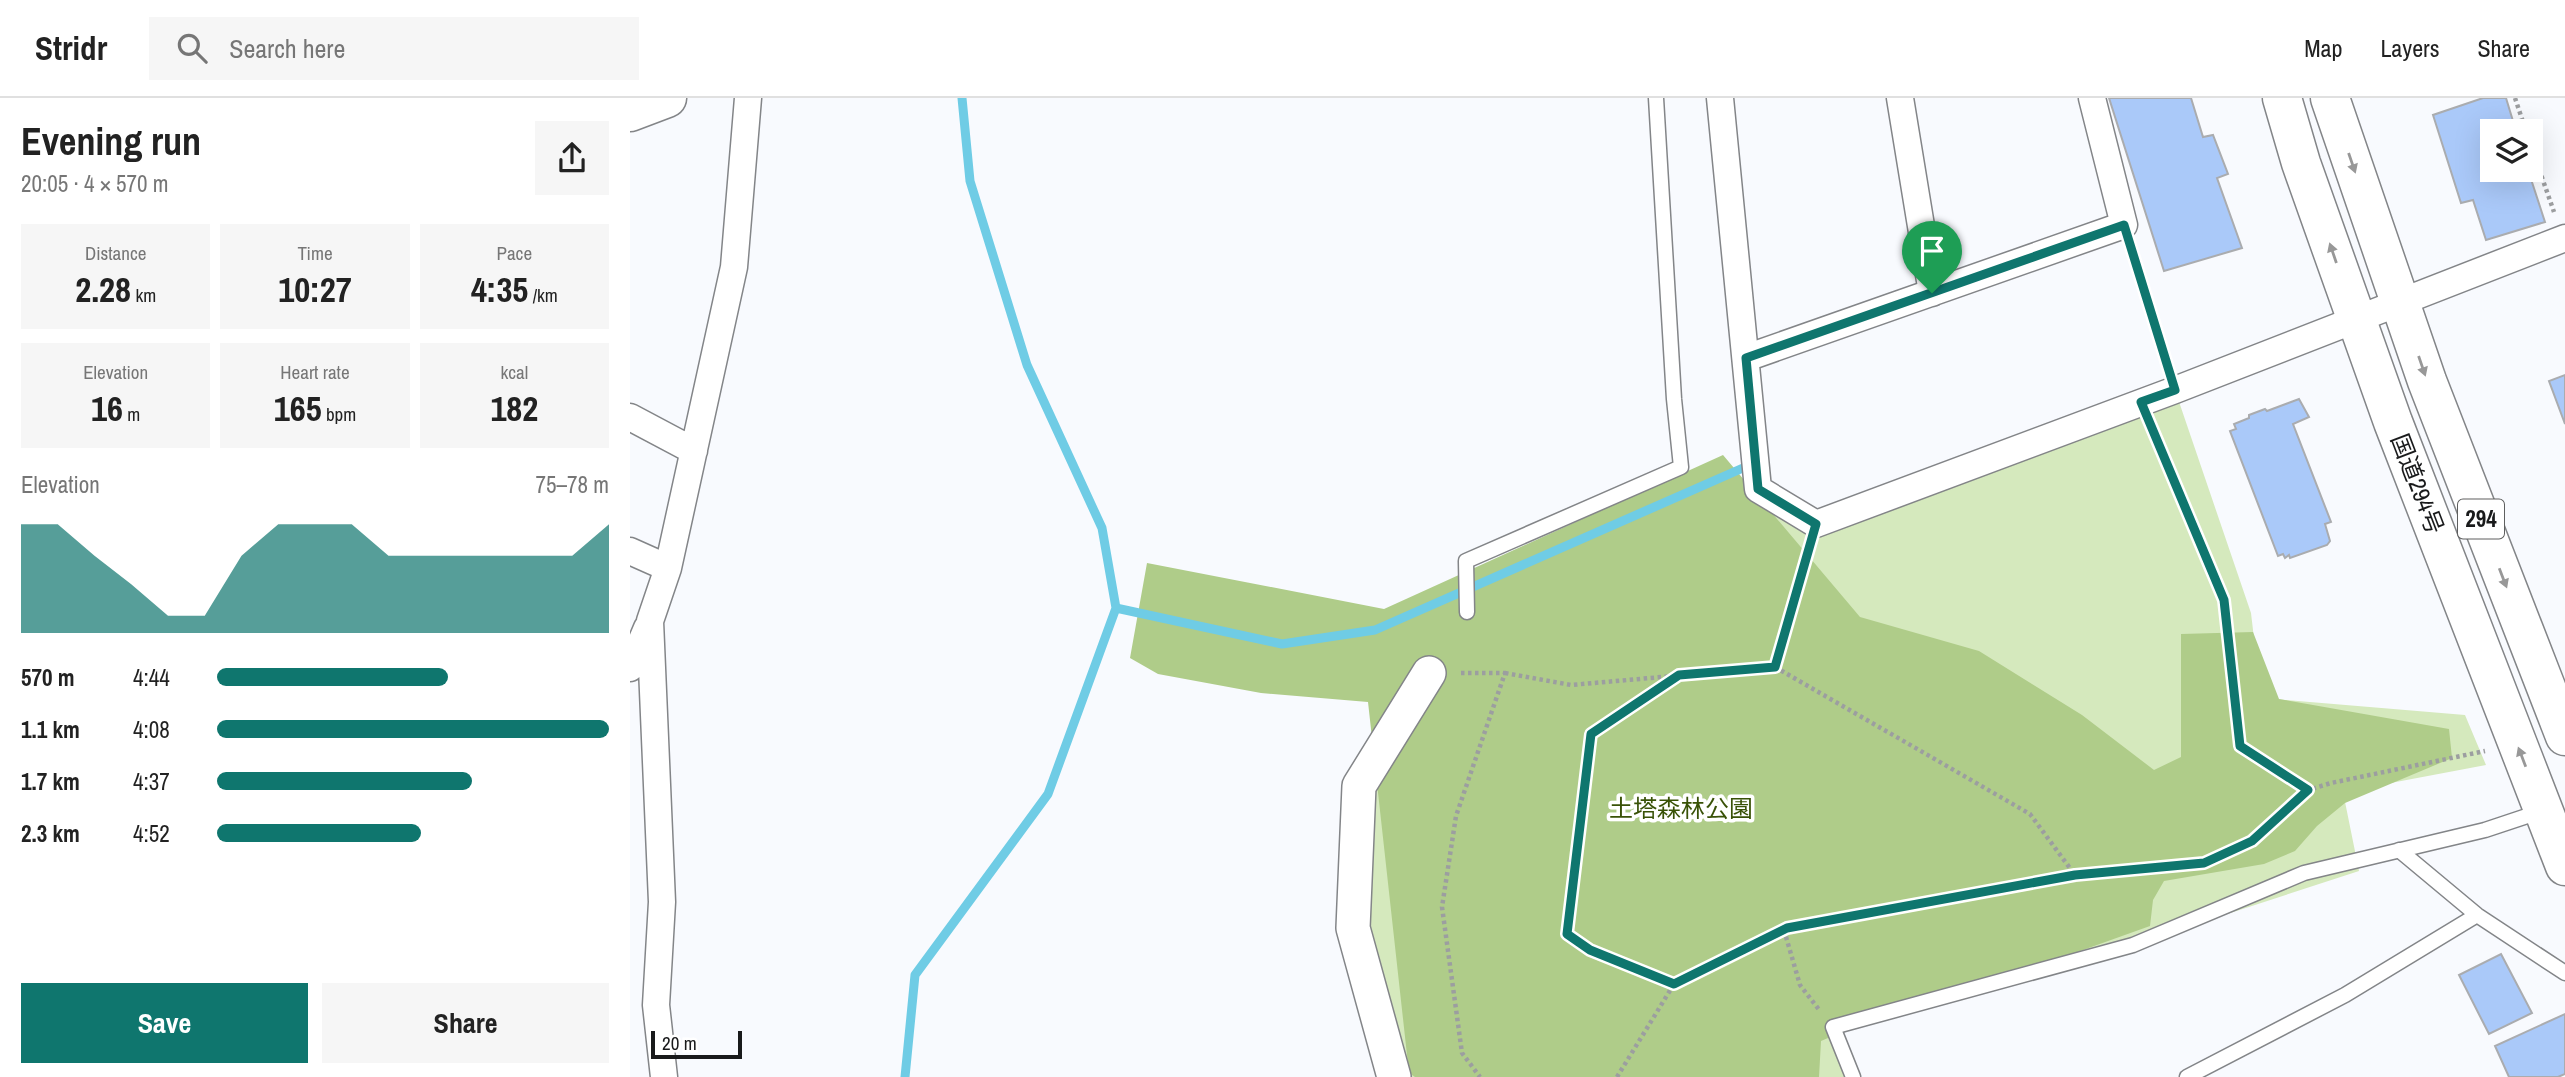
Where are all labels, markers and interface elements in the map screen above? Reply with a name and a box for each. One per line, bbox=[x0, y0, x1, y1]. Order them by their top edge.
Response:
search box bbox=[149, 17, 639, 80]
text: Stridr bbox=[35, 26, 107, 70]
icon: search bbox=[173, 29, 211, 67]
text: Search here bbox=[229, 31, 345, 66]
text: Map bbox=[2304, 32, 2342, 64]
text: Layers bbox=[2380, 32, 2439, 64]
text: Share bbox=[2477, 32, 2530, 64]
text: Evening run bbox=[21, 116, 201, 167]
map controls bbox=[2480, 119, 2543, 182]
button: layers bbox=[2480, 119, 2543, 182]
button: share bbox=[535, 121, 609, 195]
one-way arrow bbox=[2347, 152, 2358, 173]
text: 20:05 · 4 × 570 m bbox=[21, 168, 168, 199]
pin bbox=[1902, 221, 1962, 293]
icon: arrive bbox=[1913, 232, 1951, 270]
text: Distance bbox=[85, 240, 146, 266]
text: Time bbox=[297, 240, 333, 266]
text: Pace bbox=[497, 240, 532, 266]
one-way arrow bbox=[2327, 243, 2338, 264]
text: 2.28 bbox=[75, 266, 131, 313]
text: 10:27 bbox=[278, 266, 352, 313]
text: 4:35 bbox=[471, 266, 528, 313]
text: km bbox=[131, 282, 156, 308]
text: /km bbox=[528, 282, 558, 308]
one-way arrow bbox=[2417, 356, 2428, 377]
text: Elevation bbox=[83, 359, 148, 385]
text: Heart rate bbox=[280, 359, 350, 385]
text: kcal bbox=[500, 359, 528, 385]
text: 16 bbox=[91, 385, 123, 432]
text: 165 bbox=[274, 385, 322, 432]
text: 182 bbox=[490, 385, 538, 432]
text: m bbox=[123, 401, 140, 427]
text: bpm bbox=[322, 401, 356, 427]
street label: 国道294号 bbox=[2384, 429, 2452, 538]
text: Elevation bbox=[21, 469, 100, 500]
text: 75–78 m bbox=[536, 469, 609, 500]
road number: 294 bbox=[2458, 500, 2504, 538]
one-way arrow bbox=[2498, 568, 2509, 589]
text: 570 m bbox=[21, 662, 74, 693]
text: 4:44 bbox=[133, 662, 170, 693]
text: 1.1 km bbox=[21, 714, 80, 745]
text: 4:08 bbox=[133, 714, 170, 745]
one-way arrow bbox=[2516, 747, 2527, 768]
text: 1.7 km bbox=[21, 766, 80, 797]
text: 4:37 bbox=[133, 766, 170, 797]
park label: 土塔森林公園 bbox=[1609, 792, 1753, 824]
text: 2.3 km bbox=[21, 818, 80, 849]
text: 4:52 bbox=[133, 818, 170, 849]
button: Save bbox=[21, 983, 308, 1063]
button: Share bbox=[322, 983, 609, 1063]
scale bar bbox=[651, 1028, 742, 1060]
text: 20 m bbox=[662, 1030, 697, 1056]

